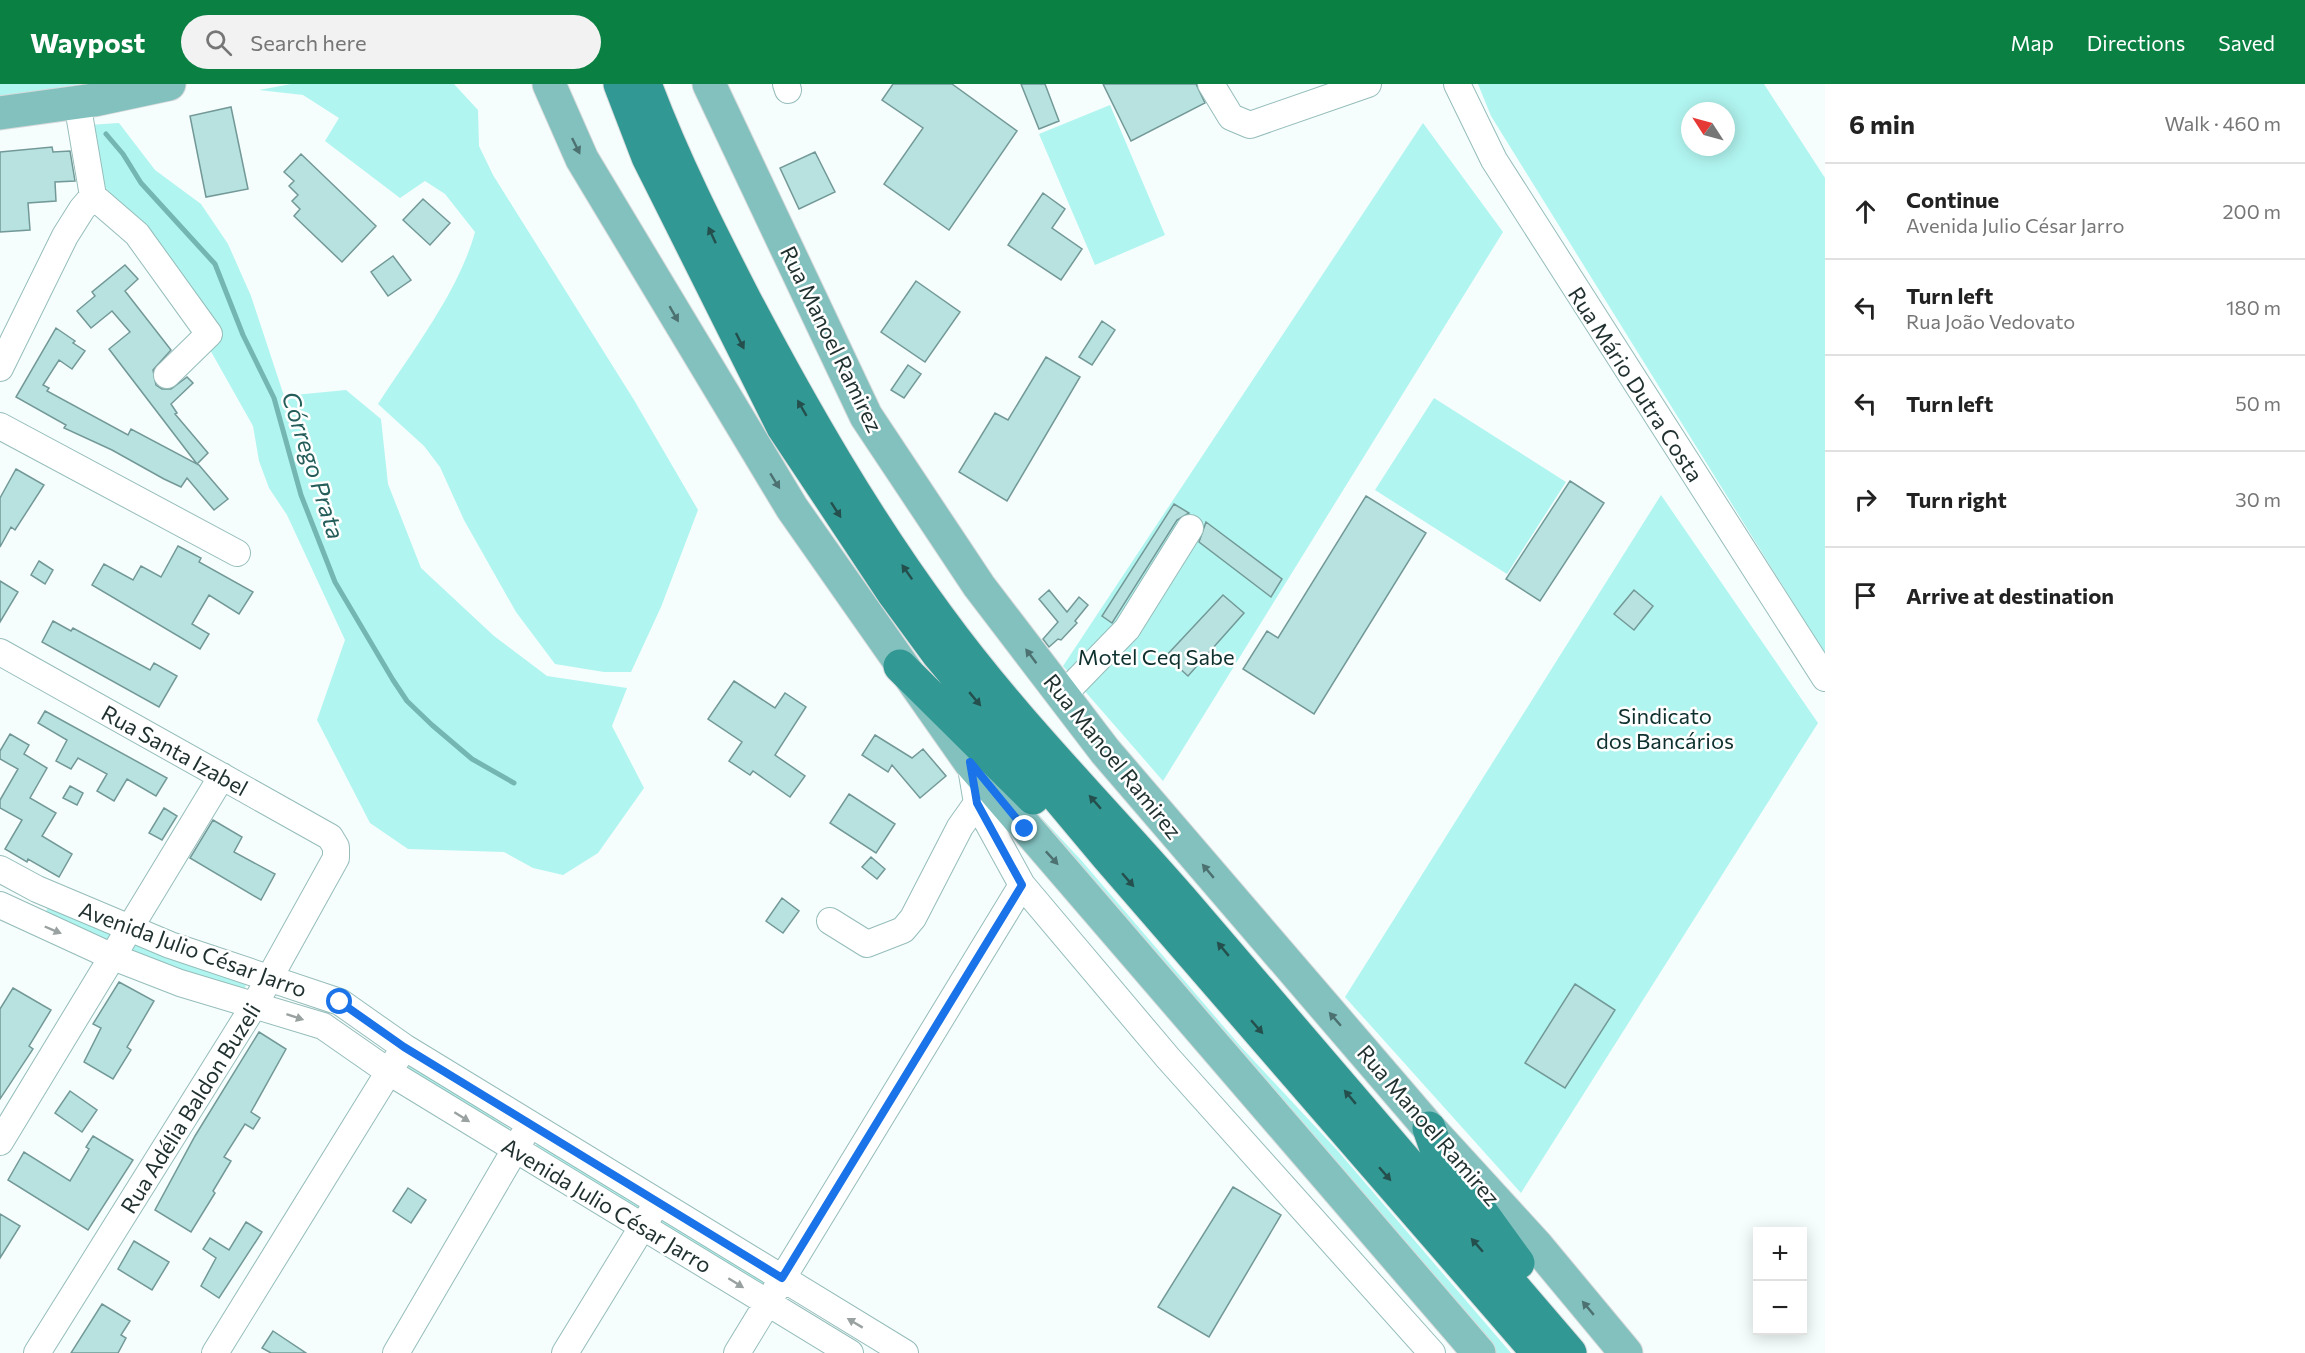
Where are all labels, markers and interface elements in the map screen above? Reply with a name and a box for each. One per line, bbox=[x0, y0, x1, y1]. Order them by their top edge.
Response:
search box bbox=[181, 15, 601, 69]
text: Waypost bbox=[30, 25, 145, 59]
icon: search bbox=[202, 26, 235, 59]
text: Search here bbox=[250, 29, 367, 56]
text: Map bbox=[2011, 30, 2054, 55]
text: Directions bbox=[2087, 30, 2185, 55]
text: Saved bbox=[2218, 30, 2275, 55]
north arrow bbox=[1681, 102, 1735, 156]
text: 6 min bbox=[1849, 108, 1915, 139]
text: Walk · 460 m bbox=[2164, 111, 2281, 135]
one-way arrow bbox=[571, 137, 580, 154]
text: Continue bbox=[1906, 186, 1999, 213]
icon: ahead bbox=[1849, 195, 1882, 228]
text: 200 m bbox=[2223, 199, 2281, 223]
text: Avenida Julio César Jarro bbox=[1906, 213, 2124, 237]
one-way arrow bbox=[708, 227, 717, 244]
street label: Rua Manoel Ramirez bbox=[775, 241, 889, 437]
street label: Rua Mário Dutra Costa bbox=[1563, 281, 1709, 487]
text: Turn left bbox=[1906, 282, 1993, 309]
icon: left bbox=[1849, 291, 1882, 324]
text: 180 m bbox=[2226, 295, 2281, 319]
one-way arrow bbox=[669, 306, 679, 323]
text: Rua João Vedovato bbox=[1906, 309, 2075, 333]
one-way arrow bbox=[735, 332, 745, 349]
icon: left bbox=[1849, 387, 1882, 420]
water label: Córrego Prata bbox=[277, 388, 351, 542]
text: Turn left bbox=[1906, 390, 1993, 417]
text: 50 m bbox=[2235, 391, 2281, 415]
one-way arrow bbox=[797, 400, 808, 416]
one-way arrow bbox=[770, 473, 781, 489]
icon: right bbox=[1849, 483, 1882, 516]
text: Turn right bbox=[1906, 486, 2007, 513]
text: 30 m bbox=[2235, 487, 2281, 511]
one-way arrow bbox=[831, 502, 842, 518]
one-way arrow bbox=[901, 565, 913, 581]
icon: arrive bbox=[1849, 579, 1882, 612]
text: Arrive at destination bbox=[1906, 582, 2114, 609]
park label: Motel Ceq Sabe bbox=[1077, 643, 1235, 670]
one-way arrow bbox=[1026, 648, 1038, 663]
street label: Rua Manoel Ramirez bbox=[1038, 668, 1188, 844]
one-way arrow bbox=[968, 691, 981, 706]
street label: Rua Santa Izabel bbox=[97, 699, 253, 801]
park label: Sindicato dos Bancários bbox=[1596, 702, 1734, 754]
one-way arrow bbox=[1089, 795, 1102, 810]
route end bbox=[1011, 815, 1037, 841]
one-way arrow bbox=[1045, 850, 1059, 865]
one-way arrow bbox=[1202, 864, 1215, 879]
one-way arrow bbox=[1121, 872, 1134, 887]
street label: Avenida Julio César Jarro bbox=[75, 895, 311, 1003]
one-way arrow bbox=[44, 926, 61, 935]
one-way arrow bbox=[1217, 941, 1230, 957]
route start bbox=[326, 988, 352, 1014]
street label: Rua Adélia Baldon Buzeli bbox=[114, 998, 266, 1218]
one-way arrow bbox=[1329, 1012, 1342, 1027]
one-way arrow bbox=[286, 1013, 304, 1022]
one-way arrow bbox=[1250, 1019, 1263, 1035]
street label: Rua Manoel Ramirez bbox=[1352, 1039, 1506, 1211]
one-way arrow bbox=[1344, 1090, 1357, 1105]
one-way arrow bbox=[454, 1111, 470, 1122]
street label: Avenida Julio César Jarro bbox=[497, 1132, 717, 1278]
one-way arrow bbox=[1378, 1166, 1391, 1182]
map controls bbox=[1753, 1227, 1807, 1335]
button: + bbox=[1753, 1227, 1807, 1281]
one-way arrow bbox=[1471, 1238, 1484, 1253]
one-way arrow bbox=[728, 1278, 744, 1289]
button: − bbox=[1753, 1281, 1807, 1335]
one-way arrow bbox=[1582, 1301, 1595, 1316]
one-way arrow bbox=[847, 1317, 863, 1328]

